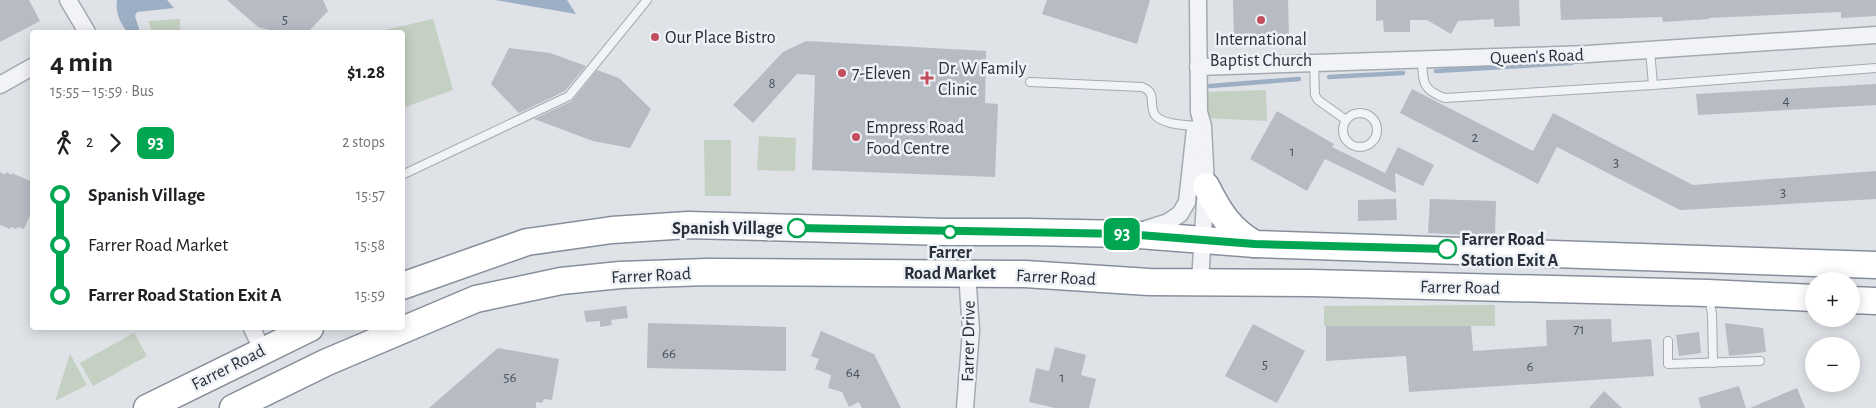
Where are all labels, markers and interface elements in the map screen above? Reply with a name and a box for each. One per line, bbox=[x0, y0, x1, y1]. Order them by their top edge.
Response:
house number: 5 bbox=[282, 12, 288, 27]
marker: International Baptist Church bbox=[1255, 14, 1267, 26]
place label: Our Place Bistro bbox=[665, 29, 776, 47]
marker: Our Place Bistro bbox=[649, 31, 661, 43]
place label: International Baptist Church bbox=[1210, 31, 1312, 70]
street label: Queen's Road bbox=[1490, 46, 1584, 68]
text: 4 min bbox=[50, 49, 113, 77]
place label: Dr. W Family Clinic bbox=[938, 60, 1027, 99]
text: $1.28 bbox=[347, 63, 385, 82]
place label: 7-Eleven bbox=[852, 65, 911, 83]
marker: 7-Eleven bbox=[836, 67, 848, 79]
marker: Dr. W Family Clinic bbox=[920, 71, 934, 85]
house number: 8 bbox=[768, 76, 776, 91]
text: 15:55 – 15:59 · Bus bbox=[50, 83, 154, 99]
house number: 4 bbox=[1782, 93, 1790, 108]
place label: Empress Road Food Centre bbox=[866, 119, 964, 158]
icon: walk bbox=[50, 129, 78, 157]
icon: forward bbox=[101, 129, 129, 157]
house number: 2 bbox=[1472, 130, 1479, 145]
marker: Empress Road Food Centre bbox=[850, 131, 862, 143]
text: 2 bbox=[86, 134, 93, 150]
text: 93 bbox=[147, 134, 164, 152]
text: 2 stops bbox=[342, 134, 385, 150]
house number: 1 bbox=[1289, 144, 1295, 159]
house number: 3 bbox=[1613, 155, 1619, 170]
house number: 3 bbox=[1780, 185, 1786, 200]
text: Spanish Village bbox=[88, 186, 205, 205]
text: 15:57 bbox=[356, 187, 385, 203]
marker: Spanish Village bbox=[787, 218, 807, 238]
line badge: 93 bbox=[1100, 218, 1144, 250]
place label: Spanish Village bbox=[672, 220, 783, 238]
marker: Farrer Road Market bbox=[943, 225, 957, 239]
text: 93 bbox=[1114, 225, 1130, 243]
place label: Farrer Road Station Exit A bbox=[1461, 231, 1558, 270]
text: Farrer Road Market bbox=[88, 236, 228, 255]
text: 15:58 bbox=[355, 237, 385, 253]
marker: Farrer Road Station Exit A bbox=[1437, 239, 1457, 259]
place label: Farrer Road Market bbox=[904, 244, 996, 283]
street label: Farrer Road bbox=[611, 265, 691, 287]
street label: Farrer Road bbox=[1016, 267, 1096, 289]
map controls bbox=[1805, 272, 1860, 392]
button: + bbox=[1805, 272, 1860, 327]
street label: Farrer Road bbox=[1420, 278, 1500, 298]
text: Farrer Road Station Exit A bbox=[88, 286, 282, 305]
text: 15:59 bbox=[355, 287, 385, 303]
street label: Farrer Drive bbox=[959, 300, 979, 382]
house number: 71 bbox=[1573, 322, 1585, 337]
button: − bbox=[1805, 337, 1860, 392]
street label: Farrer Road bbox=[189, 342, 268, 394]
house number: 66 bbox=[662, 346, 676, 361]
house number: 5 bbox=[1262, 357, 1268, 372]
house number: 6 bbox=[1526, 359, 1534, 374]
house number: 64 bbox=[846, 365, 860, 380]
house number: 56 bbox=[503, 370, 517, 385]
house number: 1 bbox=[1059, 370, 1065, 385]

